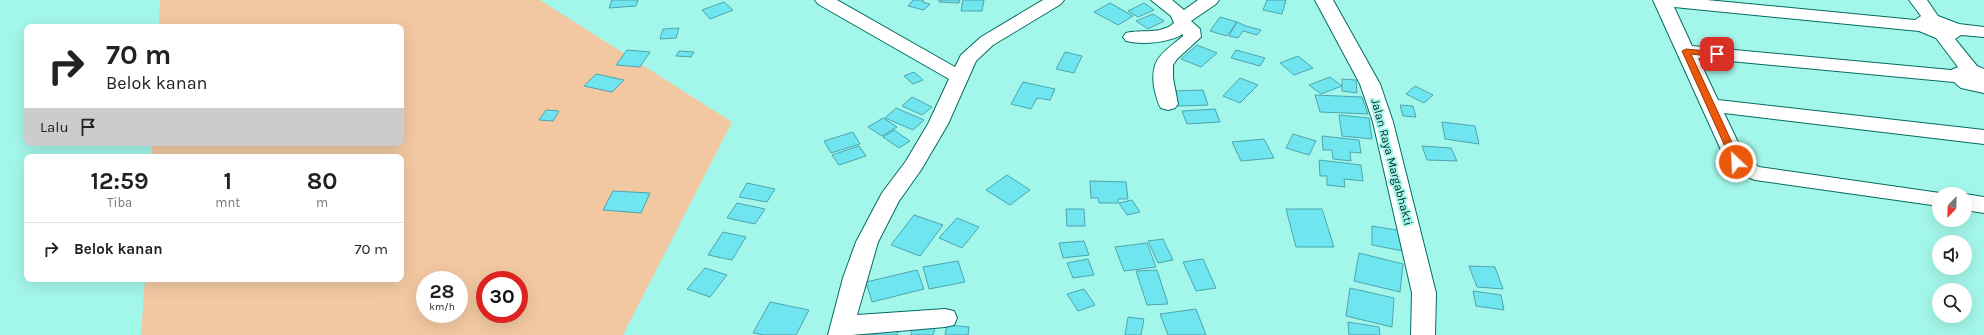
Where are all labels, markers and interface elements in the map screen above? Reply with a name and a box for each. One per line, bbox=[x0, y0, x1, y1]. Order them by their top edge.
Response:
pin bbox=[1700, 37, 1734, 71]
text: 70 m bbox=[106, 38, 171, 71]
icon: right bbox=[40, 40, 92, 92]
icon: arrive bbox=[1706, 43, 1728, 65]
text: Belok kanan bbox=[106, 72, 207, 94]
street label: Jalan Raya Margabhakti bbox=[1368, 97, 1416, 227]
icon: arrive bbox=[77, 116, 99, 138]
text: Lalu bbox=[40, 118, 69, 136]
position arrow bbox=[1715, 141, 1757, 183]
text: 12:59 bbox=[91, 167, 149, 195]
text: 1 bbox=[223, 167, 232, 195]
text: 80 bbox=[307, 167, 337, 195]
north arrow bbox=[1932, 187, 1972, 227]
map controls bbox=[1932, 187, 1972, 323]
text: Tiba bbox=[107, 195, 132, 210]
text: mnt bbox=[215, 195, 240, 210]
text: m bbox=[316, 195, 328, 210]
button: sound bbox=[1932, 235, 1972, 275]
icon: right bbox=[40, 238, 62, 260]
text: Belok kanan bbox=[74, 240, 163, 258]
text: 70 m bbox=[354, 240, 388, 258]
speed limit sign: 30 bbox=[476, 271, 528, 323]
text: 28 bbox=[429, 280, 455, 303]
button: search bbox=[1932, 283, 1972, 323]
text: km/h bbox=[429, 301, 455, 313]

